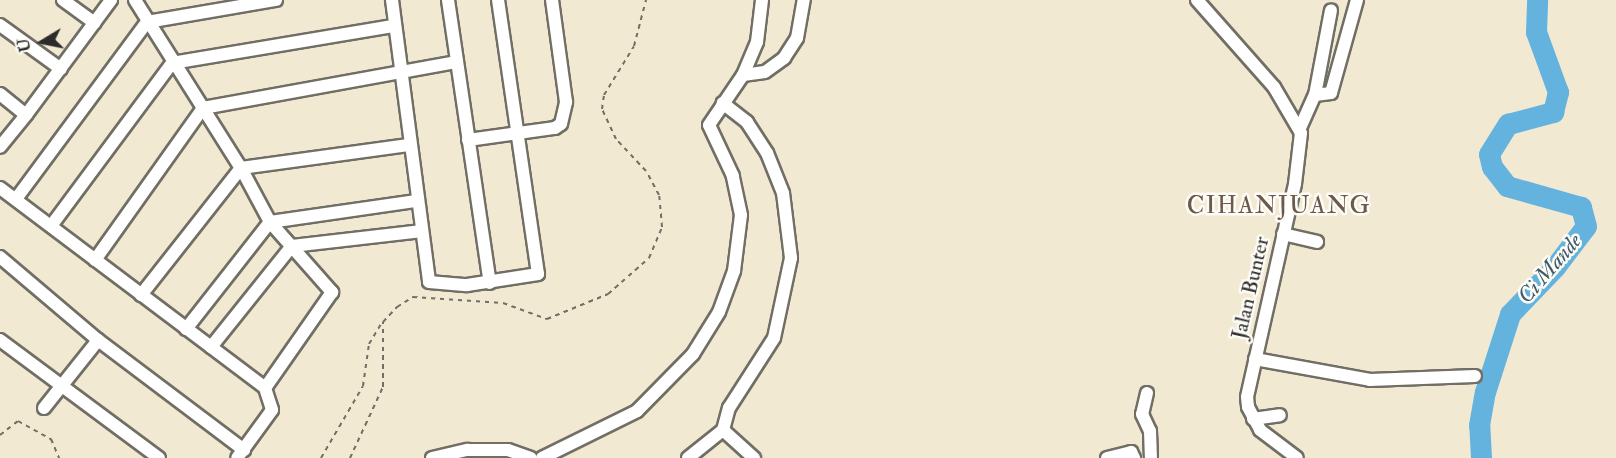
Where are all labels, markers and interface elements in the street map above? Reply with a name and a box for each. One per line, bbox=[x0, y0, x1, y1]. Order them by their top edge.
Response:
north arrow bbox=[12, 12, 72, 72]
text: U bbox=[13, 37, 35, 53]
district label: CIHANJUANG bbox=[1187, 192, 1371, 220]
water label: Ci Mande bbox=[1513, 229, 1587, 309]
street label: Jalan Bunter bbox=[1227, 234, 1275, 342]

